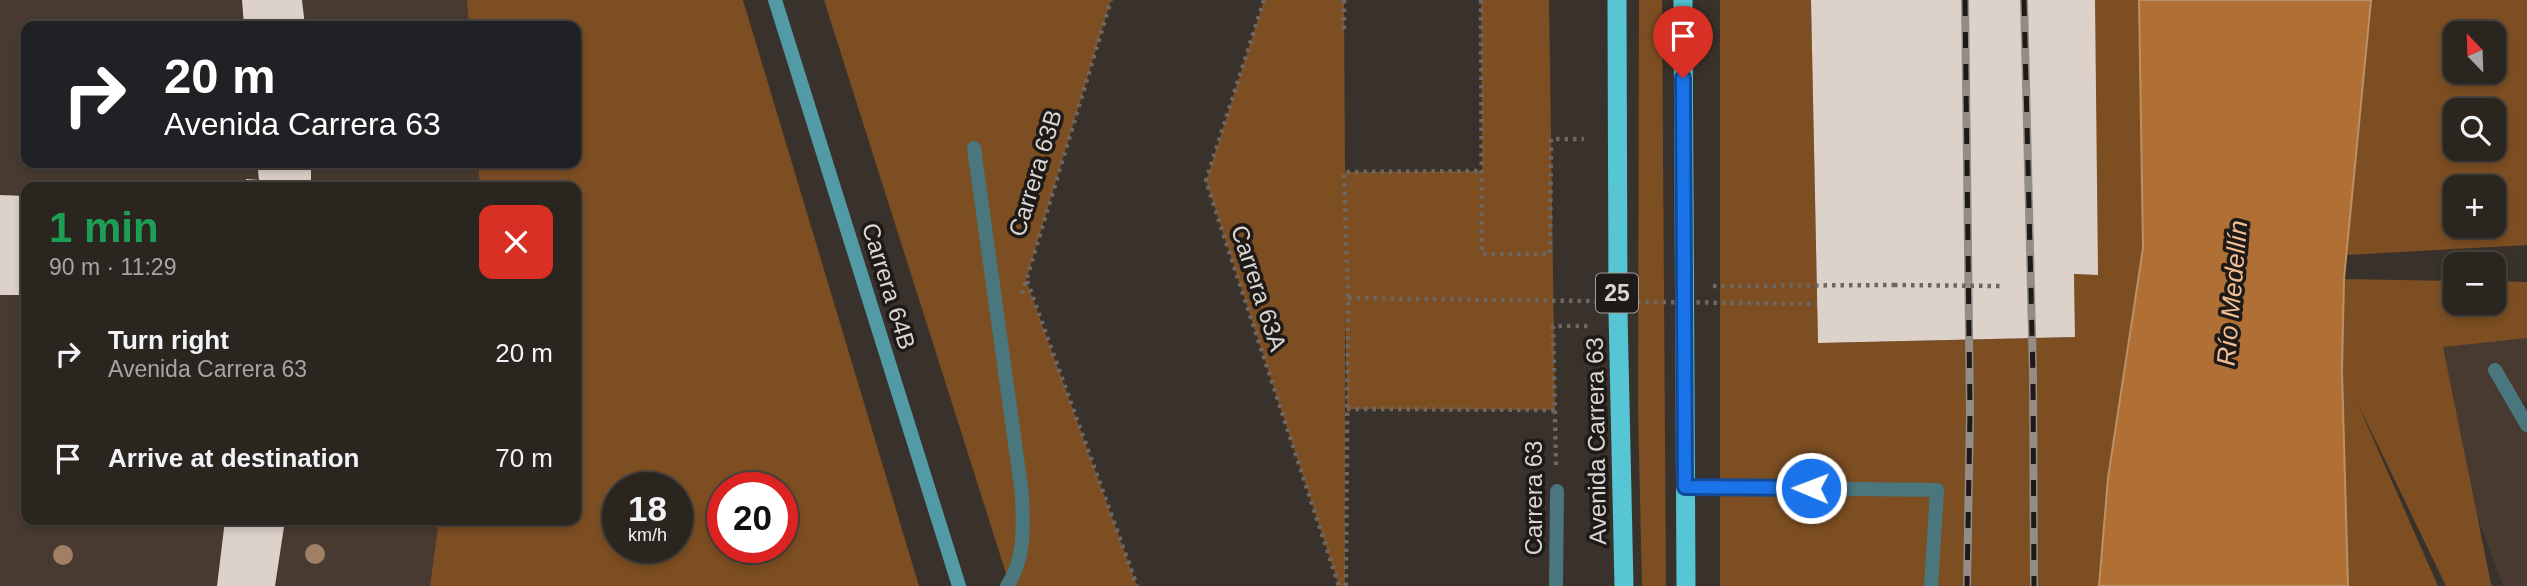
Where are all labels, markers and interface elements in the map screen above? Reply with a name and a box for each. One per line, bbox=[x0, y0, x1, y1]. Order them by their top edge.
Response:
pin bbox=[1653, 6, 1713, 78]
icon: arrive bbox=[1664, 17, 1702, 55]
north arrow bbox=[2443, 21, 2506, 84]
map controls bbox=[2443, 21, 2506, 315]
icon: right bbox=[49, 49, 140, 140]
text: 20 m bbox=[164, 49, 276, 103]
button: search bbox=[2443, 98, 2506, 161]
text: Avenida Carrera 63 bbox=[164, 106, 441, 142]
street label: Carrera 63B bbox=[1003, 107, 1067, 239]
button: + bbox=[2443, 175, 2506, 238]
text: 1 min bbox=[49, 204, 159, 251]
button: close bbox=[479, 205, 553, 279]
water label: Río Medellín bbox=[2211, 219, 2253, 367]
street label: Carrera 64B bbox=[857, 220, 921, 352]
street label: Carrera 63A bbox=[1226, 222, 1292, 354]
button: − bbox=[2443, 252, 2506, 315]
text: 90 m · 11:29 bbox=[49, 254, 176, 280]
road number: 25 bbox=[1596, 274, 1638, 312]
text: Turn right bbox=[108, 325, 229, 355]
icon: right bbox=[49, 335, 87, 373]
street label: Avenida Carrera 63 bbox=[1581, 337, 1611, 545]
text: 20 m bbox=[495, 338, 553, 368]
text: Avenida Carrera 63 bbox=[108, 356, 307, 382]
icon: arrive bbox=[49, 440, 87, 478]
street label: Carrera 63 bbox=[1520, 441, 1547, 555]
text: Arrive at destination bbox=[108, 443, 359, 473]
text: 70 m bbox=[495, 443, 553, 473]
position arrow bbox=[1774, 451, 1848, 525]
speed limit sign: 20 bbox=[707, 472, 798, 563]
text: 18 bbox=[628, 489, 667, 528]
text: km/h bbox=[628, 525, 667, 545]

